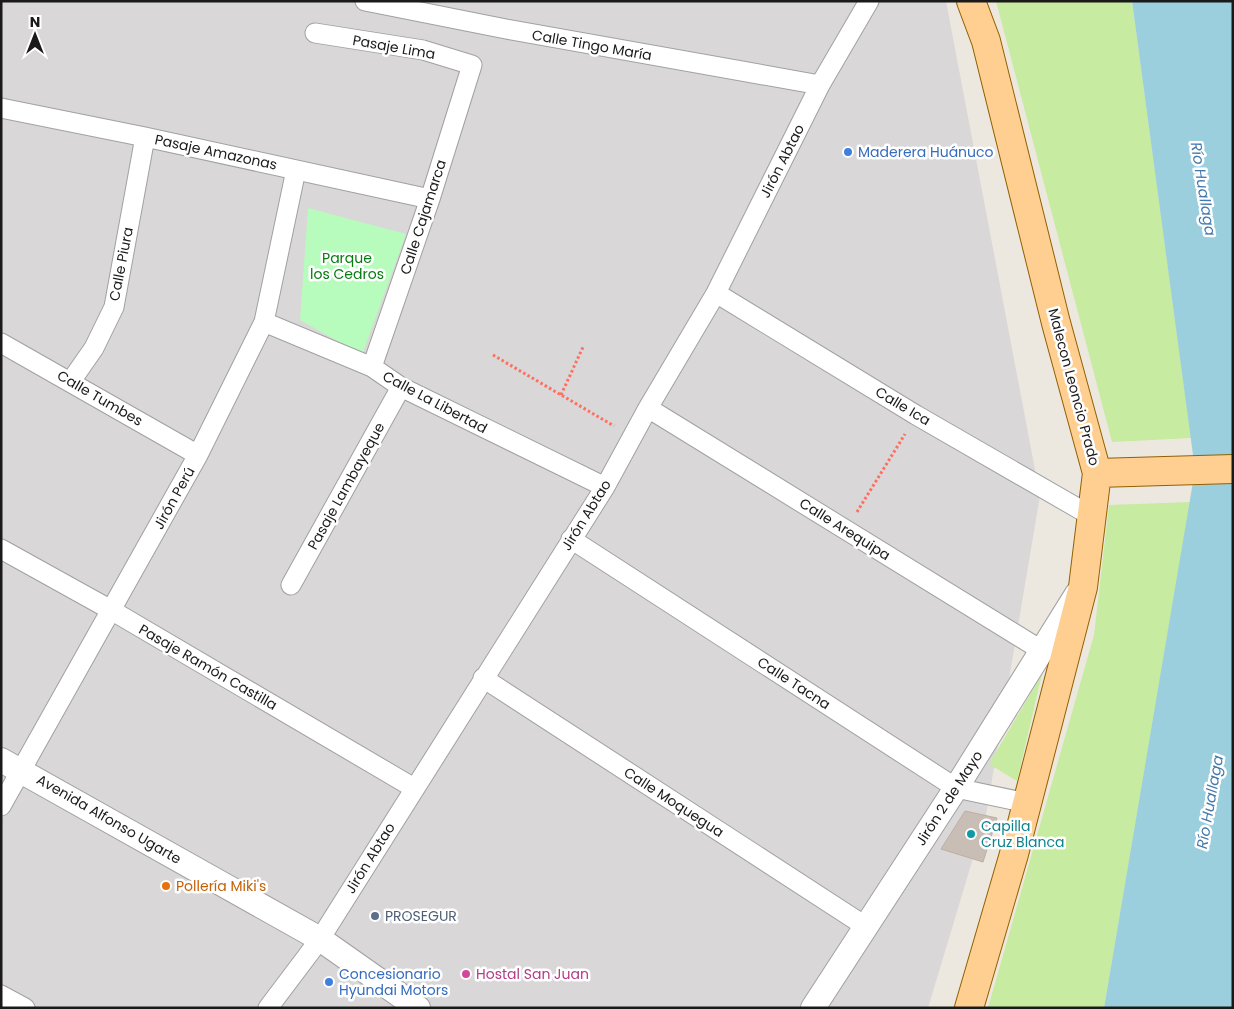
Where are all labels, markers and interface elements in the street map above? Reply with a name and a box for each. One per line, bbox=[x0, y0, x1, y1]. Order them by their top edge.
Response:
north arrow bbox=[10, 10, 60, 60]
text: N bbox=[30, 12, 40, 32]
street label: Calle Tingo María bbox=[530, 25, 654, 65]
street label: Pasaje Lima bbox=[351, 30, 437, 64]
street label: Jirón Abtao bbox=[755, 121, 809, 201]
street label: Pasaje Amazonas bbox=[153, 129, 279, 175]
water label: Río Huallaga bbox=[1186, 140, 1221, 237]
place label: Maderera Huánuco bbox=[858, 142, 994, 162]
marker: Maderera Huánuco bbox=[842, 146, 854, 158]
street label: Calle Cajamarca bbox=[395, 157, 451, 277]
street label: Calle Piura bbox=[104, 225, 138, 303]
park label: Parque los Cedros bbox=[310, 248, 384, 284]
street label: Malecon Leoncio Prado bbox=[1043, 306, 1105, 468]
street label: Calle Tumbes bbox=[53, 365, 147, 431]
street label: Calle La Libertad bbox=[379, 366, 491, 438]
street label: Calle Ica bbox=[872, 382, 934, 430]
street label: Pasaje Lambayeque bbox=[303, 418, 390, 553]
street label: Jirón Perú bbox=[149, 463, 199, 533]
street label: Jirón Abtao bbox=[556, 476, 616, 554]
street label: Calle Arequipa bbox=[796, 493, 894, 565]
street label: Pasaje Ramón Castilla bbox=[135, 619, 281, 715]
street label: Calle Tacna bbox=[754, 652, 834, 714]
street label: Jirón 2 de Mayo bbox=[911, 746, 987, 849]
water label: Río Huallaga bbox=[1191, 753, 1228, 850]
street label: Calle Moquegua bbox=[620, 762, 728, 842]
street label: Avenida Alfonso Ugarte bbox=[33, 769, 185, 869]
place label: Capilla Cruz Blanca bbox=[981, 816, 1065, 852]
street label: Jirón Abtao bbox=[340, 819, 400, 897]
marker: Capilla Cruz Blanca bbox=[965, 828, 977, 840]
place label: Pollería Miki's bbox=[176, 876, 266, 896]
marker: Pollería Miki's bbox=[160, 880, 172, 892]
place label: PROSEGUR bbox=[385, 906, 457, 926]
marker: PROSEGUR bbox=[369, 910, 381, 922]
place label: Concesionario Hyundai Motors bbox=[339, 964, 448, 1000]
place label: Hostal San Juan bbox=[476, 964, 589, 984]
marker: Hostal San Juan bbox=[460, 968, 472, 980]
marker: Concesionario Hyundai Motors bbox=[323, 976, 335, 988]

